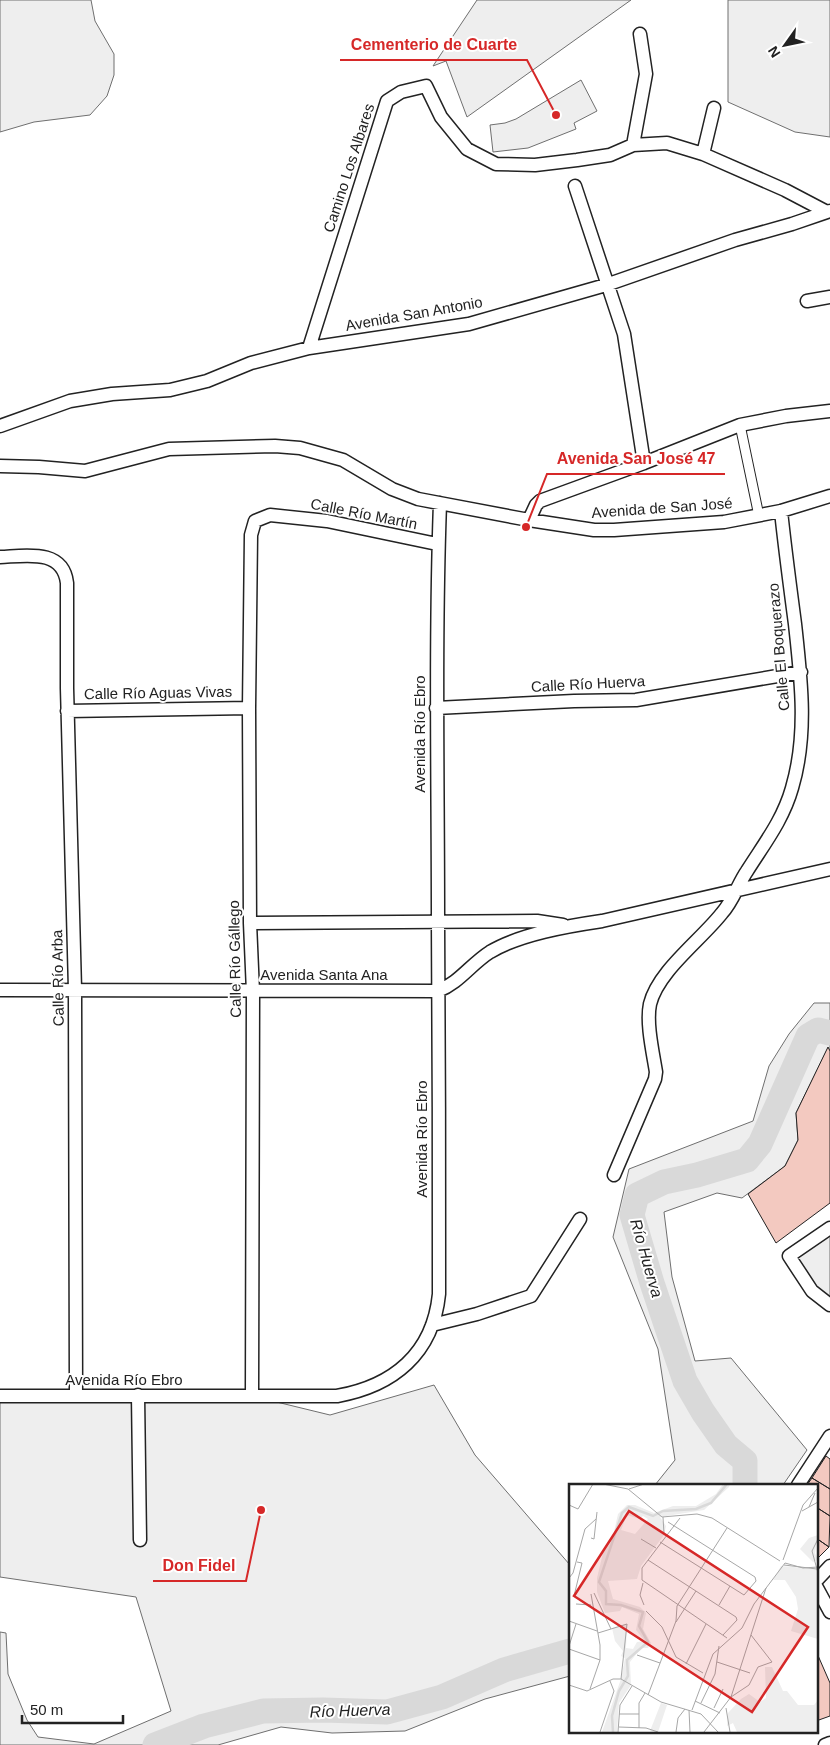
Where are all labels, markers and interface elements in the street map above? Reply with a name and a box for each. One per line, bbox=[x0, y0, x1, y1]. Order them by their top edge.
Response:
north arrow bbox=[760, 20, 810, 70]
callout: Cementerio de Cuarte bbox=[340, 29, 527, 60]
text: Cementerio de Cuarte bbox=[351, 36, 517, 53]
text: N bbox=[765, 43, 784, 61]
street label: Camino Los Albares bbox=[320, 101, 377, 234]
street label: Avenida San Antonio bbox=[344, 293, 484, 334]
callout: Avenida San José 47 bbox=[547, 443, 725, 474]
text: Avenida San José 47 bbox=[557, 450, 715, 467]
street label: Avenida de San José bbox=[591, 494, 733, 521]
street label: Calle Río Martín bbox=[309, 495, 419, 532]
street label: Calle El Boquerazo bbox=[764, 582, 793, 712]
street label: Calle Río Huerva bbox=[530, 672, 646, 695]
street label: Avenida Río Ebro bbox=[411, 675, 428, 793]
street label: Calle Río Aguas Vivas bbox=[84, 683, 232, 702]
street label: Calle Río Gállego bbox=[225, 900, 244, 1018]
street label: Calle Río Arba bbox=[48, 929, 67, 1027]
street label: Avenida Santa Ana bbox=[260, 966, 388, 983]
street label: Avenida Río Ebro bbox=[413, 1080, 430, 1198]
water label: Río Huerva bbox=[627, 1217, 666, 1299]
street label: Avenida Río Ebro bbox=[65, 1371, 183, 1388]
inset map bbox=[569, 1484, 818, 1732]
callout: Don Fidel bbox=[153, 1550, 246, 1581]
text: Don Fidel bbox=[163, 1557, 235, 1574]
scale bar bbox=[22, 1692, 124, 1724]
text: 50 m bbox=[30, 1701, 63, 1718]
water label: Río Huerva bbox=[309, 1701, 391, 1720]

